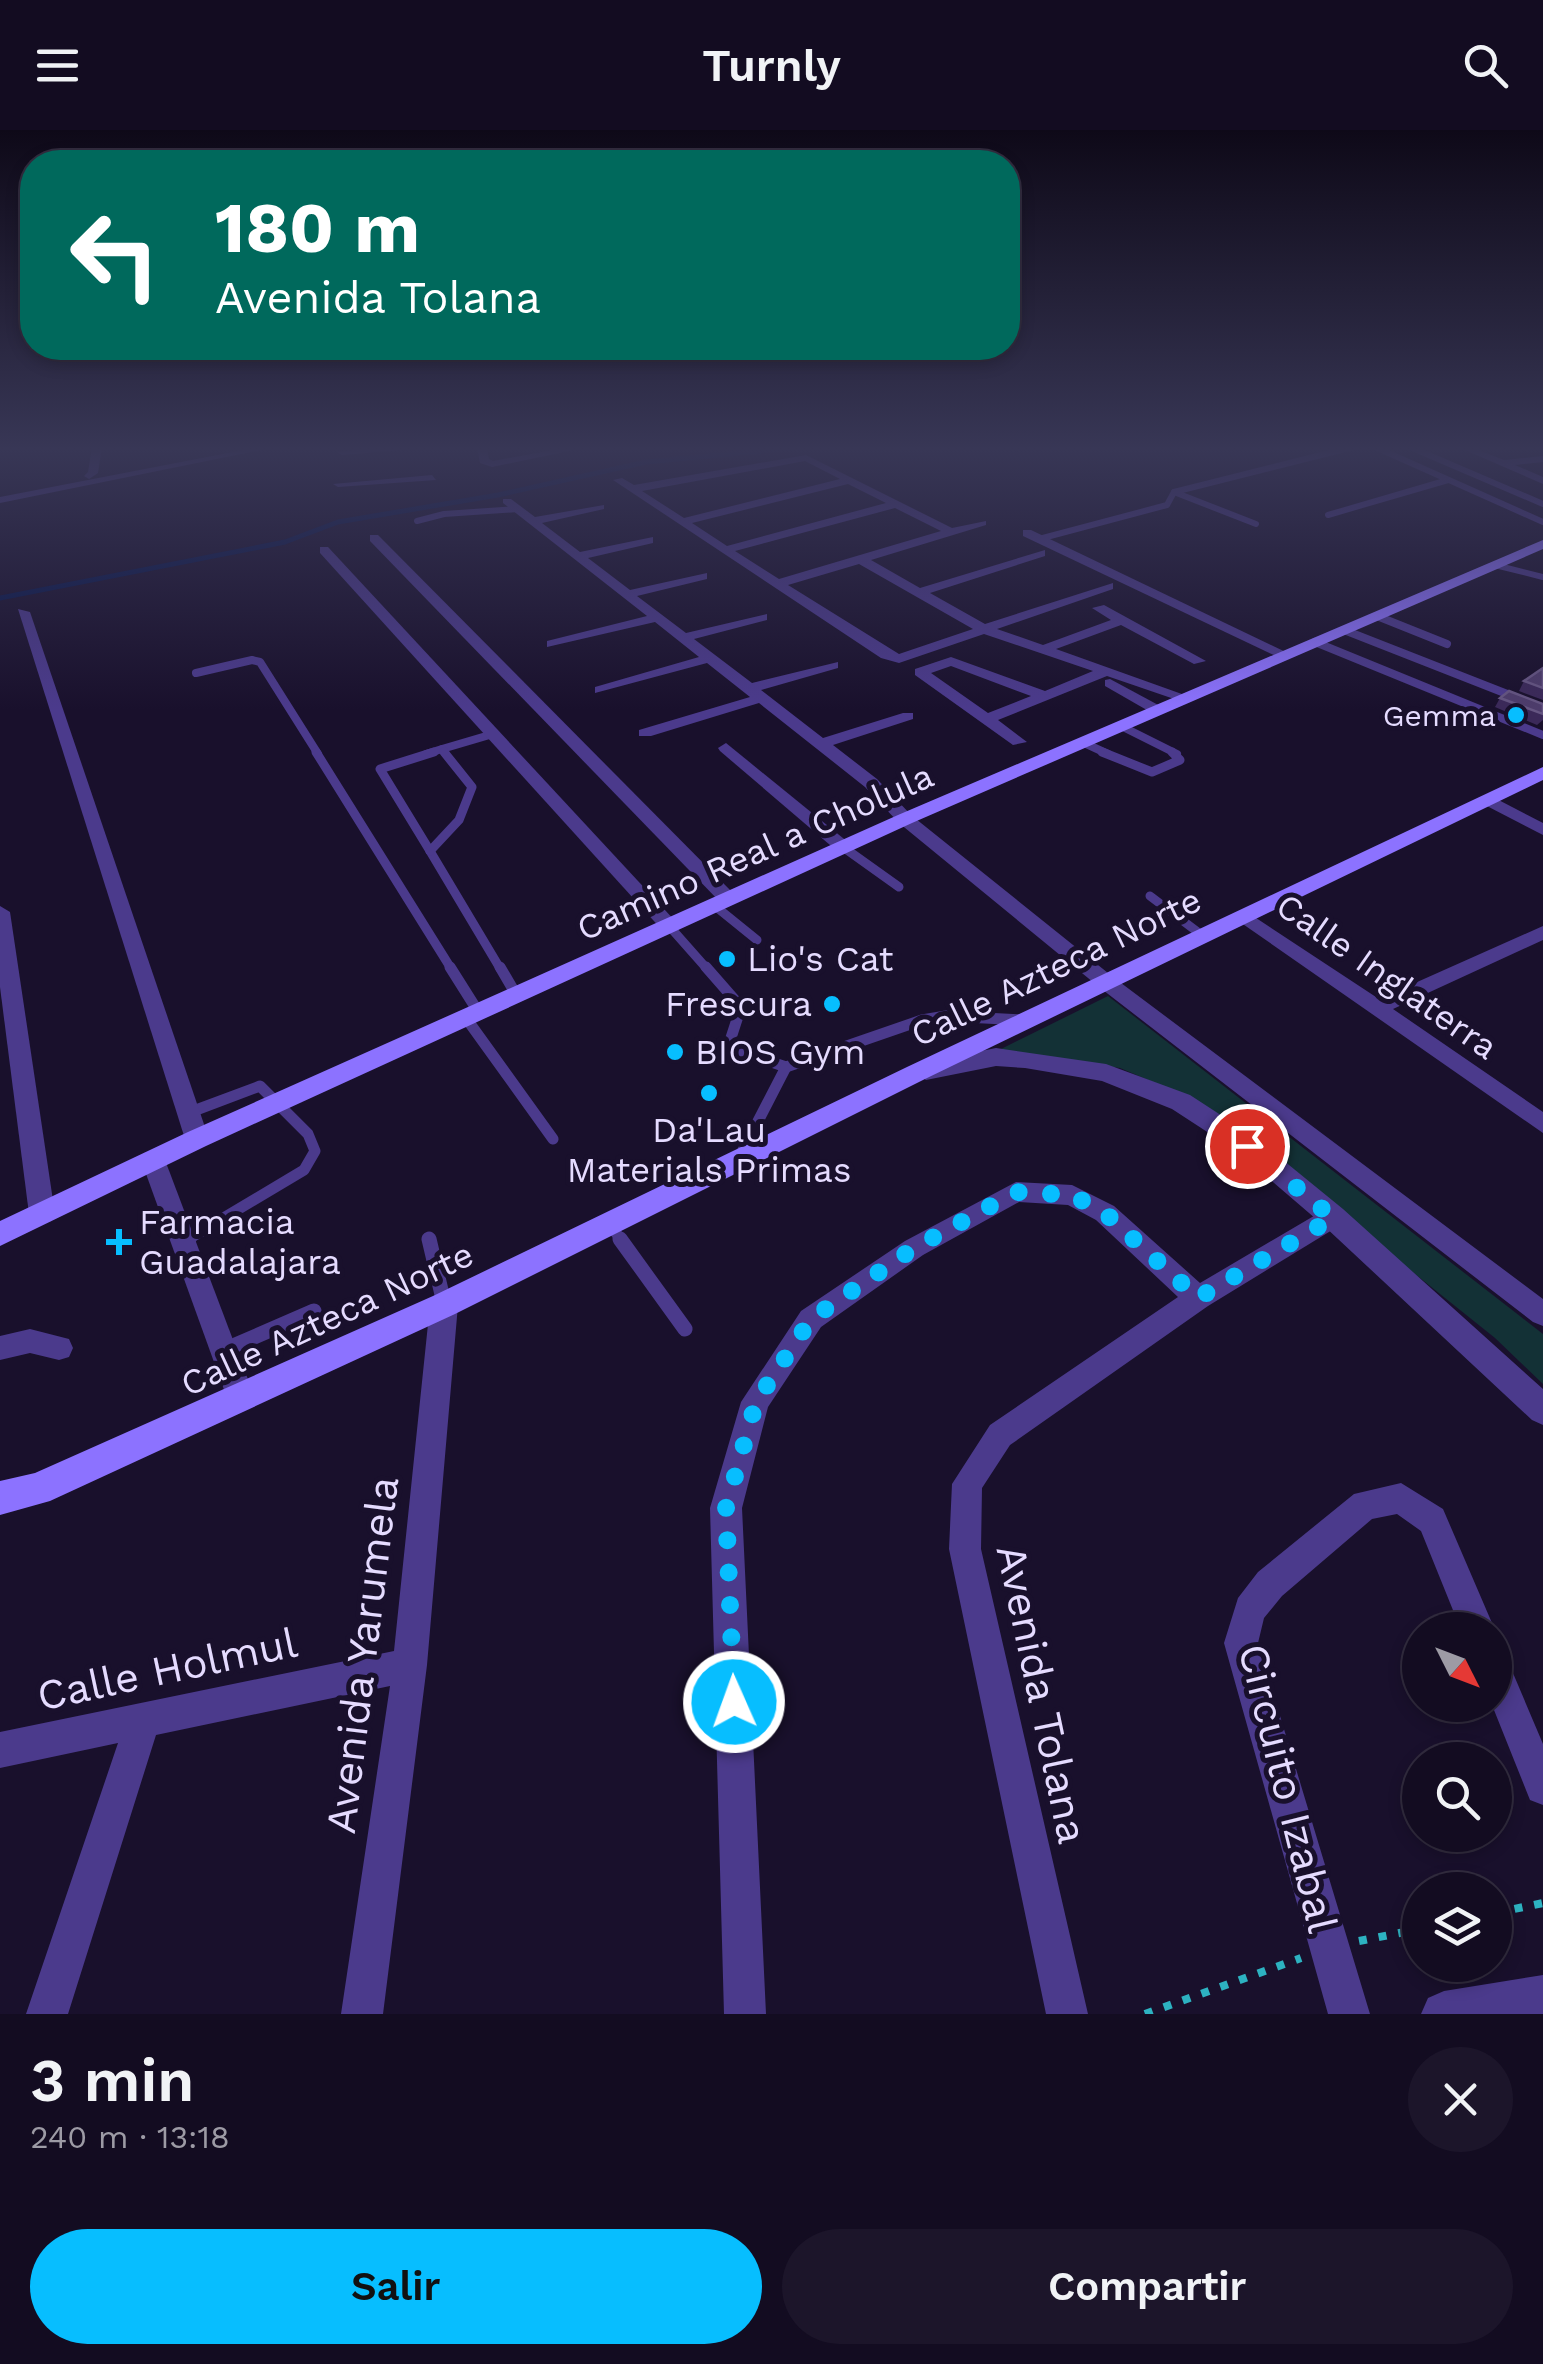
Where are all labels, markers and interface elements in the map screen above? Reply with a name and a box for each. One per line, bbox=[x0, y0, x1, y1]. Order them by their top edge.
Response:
icon: menu bbox=[30, 38, 85, 93]
icon: search bbox=[1458, 38, 1513, 93]
text: Turnly bbox=[702, 39, 841, 92]
text: 180 m bbox=[215, 187, 420, 269]
icon: left bbox=[50, 190, 180, 320]
text: Avenida Tolana bbox=[215, 271, 541, 324]
place label: Gemma bbox=[1383, 698, 1496, 733]
marker: Gemma bbox=[1505, 704, 1527, 726]
street label: Camino Real a Cholula bbox=[570, 754, 940, 950]
street label: Calle Azteca Norte bbox=[904, 878, 1208, 1056]
street label: Calle Inglaterra bbox=[1268, 884, 1506, 1068]
place label: Lio's Cat bbox=[747, 938, 894, 980]
marker: Lio's Cat bbox=[716, 948, 738, 970]
place label: Frescura bbox=[665, 983, 812, 1025]
marker: Frescura bbox=[821, 993, 843, 1015]
place label: BIOS Gym bbox=[695, 1031, 865, 1073]
marker: BIOS Gym bbox=[664, 1041, 686, 1063]
marker: Da'Lau Materials Primas bbox=[698, 1082, 720, 1104]
pin bbox=[1205, 1104, 1290, 1189]
place label: Da'Lau Materials Primas bbox=[567, 1109, 851, 1191]
icon: arrive bbox=[1220, 1119, 1275, 1174]
place label: Farmacia Guadalajara bbox=[139, 1201, 341, 1283]
marker: Farmacia Guadalajara bbox=[108, 1231, 130, 1253]
street label: Calle Azteca Norte bbox=[174, 1233, 480, 1405]
street label: Avenida Yarumela bbox=[316, 1474, 408, 1836]
street label: Avenida Tolana bbox=[986, 1540, 1098, 1848]
north arrow bbox=[1402, 1612, 1512, 1722]
map controls bbox=[1402, 1612, 1512, 1982]
street label: Calle Holmul bbox=[33, 1618, 301, 1720]
street label: Circuito Izabal bbox=[1228, 1639, 1348, 1937]
position arrow bbox=[682, 1650, 786, 1754]
button: search bbox=[1402, 1742, 1512, 1852]
button: layers bbox=[1402, 1872, 1512, 1982]
text: 3 min bbox=[30, 2045, 194, 2116]
button: close bbox=[1408, 2047, 1513, 2152]
text: 240 m · 13:18 bbox=[30, 2118, 230, 2156]
button: Salir bbox=[30, 2229, 762, 2344]
button: Compartir bbox=[782, 2229, 1513, 2344]

